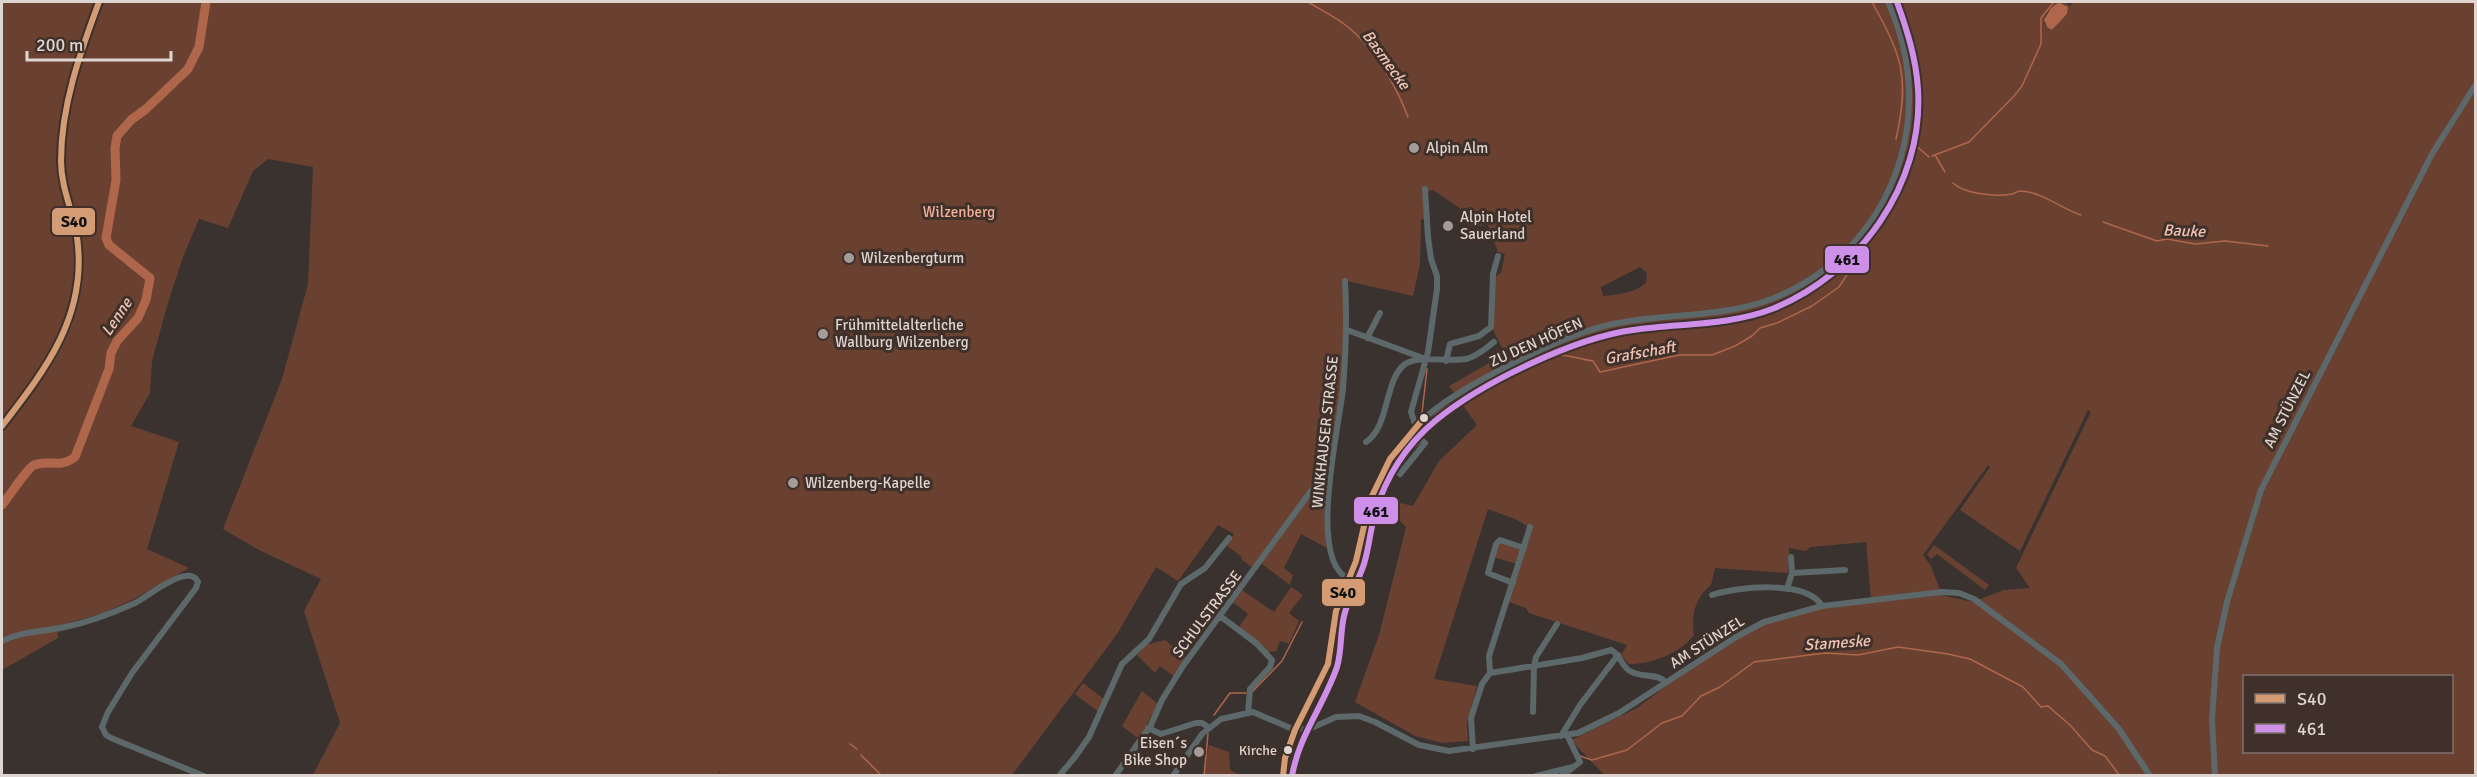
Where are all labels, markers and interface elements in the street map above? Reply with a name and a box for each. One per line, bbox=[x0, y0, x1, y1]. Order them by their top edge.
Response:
scale bar bbox=[27, 24, 171, 62]
water label: Basmecke bbox=[1358, 26, 1415, 95]
text: 200 m bbox=[36, 34, 83, 56]
place label: Alpin Alm bbox=[1426, 139, 1488, 157]
marker: Alpin Alm bbox=[1407, 141, 1421, 155]
park label: Wilzenberg bbox=[923, 203, 995, 221]
line badge: S40 bbox=[51, 207, 96, 236]
place label: Alpin Hotel Sauerland bbox=[1460, 208, 1532, 243]
text: S40 bbox=[61, 212, 87, 232]
marker: Alpin Hotel Sauerland bbox=[1441, 219, 1455, 233]
water label: Bauke bbox=[2163, 220, 2206, 242]
line badge: 461 bbox=[1824, 245, 1870, 274]
place label: Wilzenbergturm bbox=[861, 249, 964, 267]
text: 461 bbox=[1834, 250, 1860, 270]
marker: Wilzenbergturm bbox=[842, 251, 856, 265]
water label: Lenne bbox=[97, 293, 137, 340]
street label: ZU DEN HÖFEN bbox=[1487, 313, 1585, 371]
place label: Frühmittelalterliche Wallburg Wilzenberg bbox=[835, 316, 969, 351]
marker: Frühmittelalterliche Wallburg Wilzenberg bbox=[816, 327, 830, 341]
water label: Grafschaft bbox=[1603, 337, 1678, 369]
street label: WINKHAUSER STRASSE bbox=[1308, 355, 1342, 509]
street label: AM STÜNZEL bbox=[2260, 367, 2314, 451]
unlabelled marker bbox=[1418, 412, 1430, 424]
place label: Wilzenberg-Kapelle bbox=[805, 474, 931, 492]
marker: Wilzenberg-Kapelle bbox=[786, 476, 800, 490]
line badge: 461 bbox=[1353, 496, 1399, 525]
text: 461 bbox=[1363, 502, 1389, 522]
street label: SCHULSTRASSE bbox=[1169, 567, 1245, 661]
line badge: S40 bbox=[1321, 578, 1366, 607]
text: S40 bbox=[1330, 583, 1356, 603]
street label: AM STÜNZEL bbox=[1666, 612, 1748, 672]
water label: Stameske bbox=[1803, 631, 1872, 655]
legend bbox=[2243, 675, 2453, 753]
text: S40 bbox=[2297, 688, 2326, 710]
text: 461 bbox=[2297, 718, 2326, 740]
place label: Eisen´s Bike Shop bbox=[1124, 734, 1187, 769]
place label: Kirche bbox=[1239, 742, 1277, 759]
marker: Kirche bbox=[1282, 744, 1294, 756]
marker: Eisen´s Bike Shop bbox=[1192, 745, 1206, 759]

